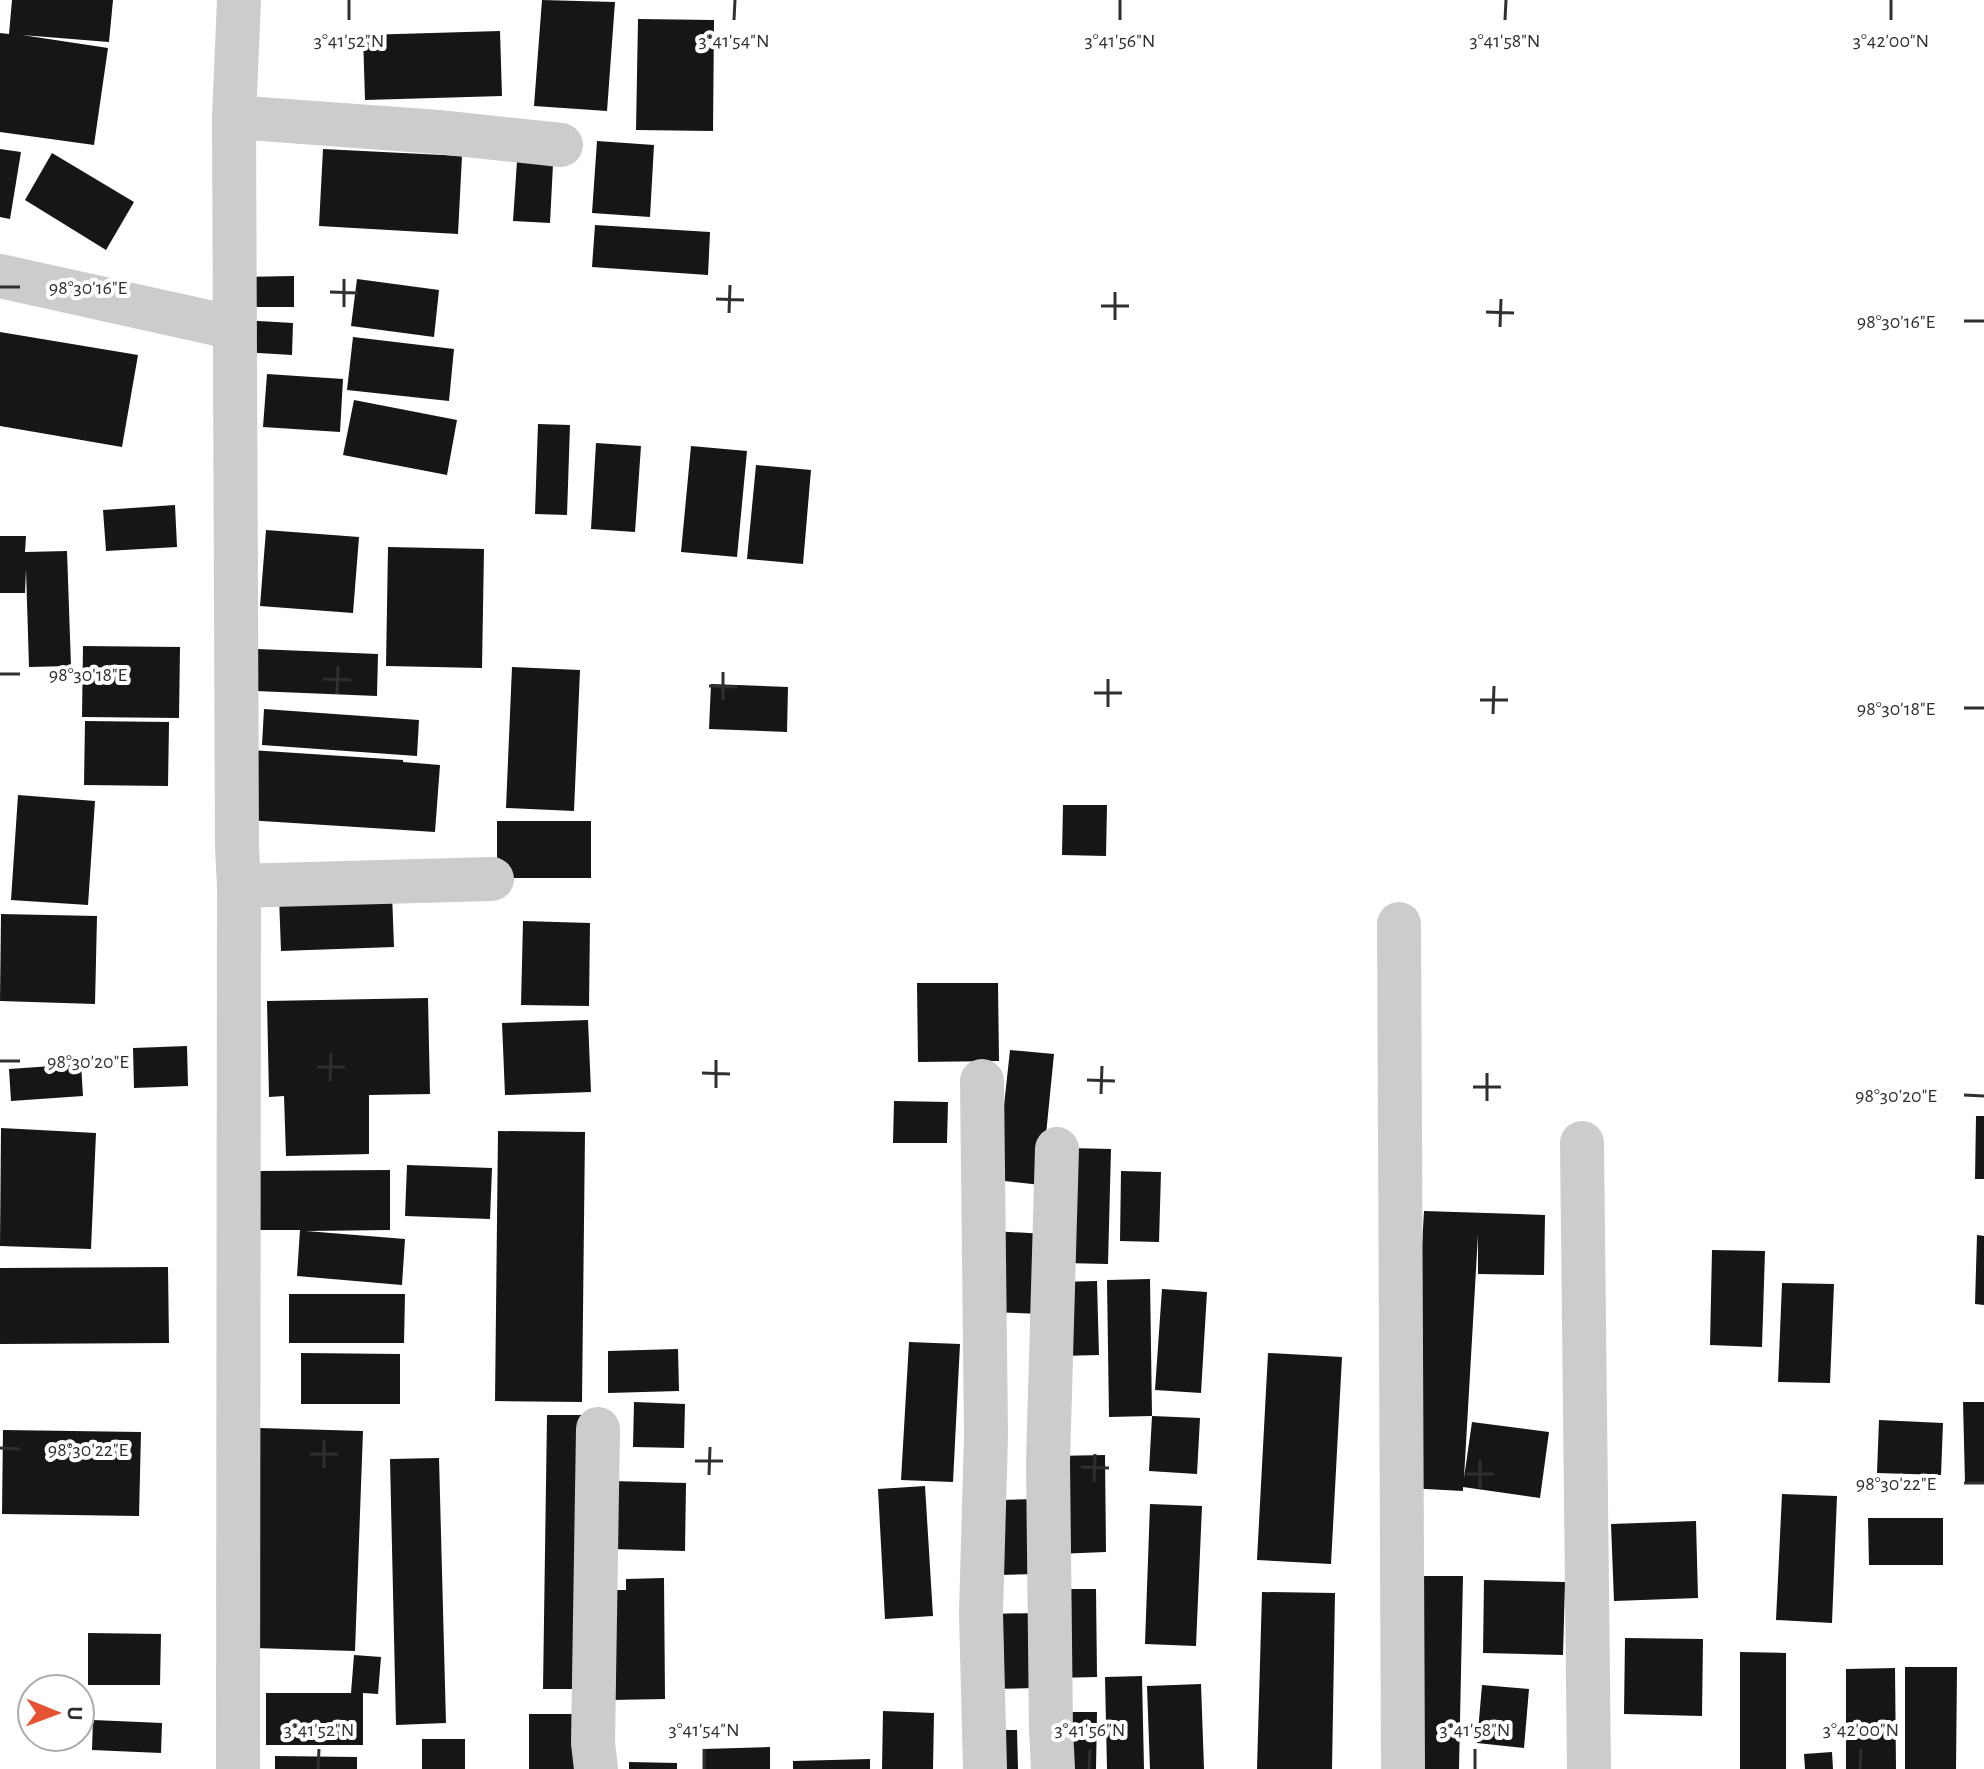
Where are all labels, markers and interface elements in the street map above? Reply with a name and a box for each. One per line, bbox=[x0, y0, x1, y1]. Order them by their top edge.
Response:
text: 3°41'52"N bbox=[314, 31, 384, 51]
text: 3°41'54"N bbox=[698, 31, 770, 51]
text: 3°41'56"N bbox=[1085, 31, 1155, 51]
text: 3°41'58"N bbox=[1469, 31, 1541, 51]
text: 3°42'00"N bbox=[1853, 31, 1929, 51]
text: 98°30'16"E bbox=[49, 278, 128, 298]
text: 98°30'16"E bbox=[1857, 312, 1936, 332]
text: 98°30'18"E bbox=[49, 665, 128, 685]
text: 98°30'18"E bbox=[1857, 699, 1936, 719]
text: 98°30'20"E bbox=[47, 1052, 129, 1072]
text: 98°30'20"E bbox=[1855, 1086, 1937, 1106]
text: 98°30'22"E bbox=[48, 1440, 129, 1460]
text: 98°30'22"E bbox=[1856, 1474, 1937, 1494]
north arrow bbox=[16, 1673, 96, 1753]
text: U bbox=[64, 1706, 86, 1721]
text: 3°41'52"N bbox=[284, 1720, 354, 1740]
text: 3°41'54"N bbox=[668, 1720, 740, 1740]
text: 3°41'56"N bbox=[1055, 1720, 1125, 1740]
text: 3°41'58"N bbox=[1439, 1720, 1511, 1740]
text: 3°42'00"N bbox=[1823, 1720, 1899, 1740]

